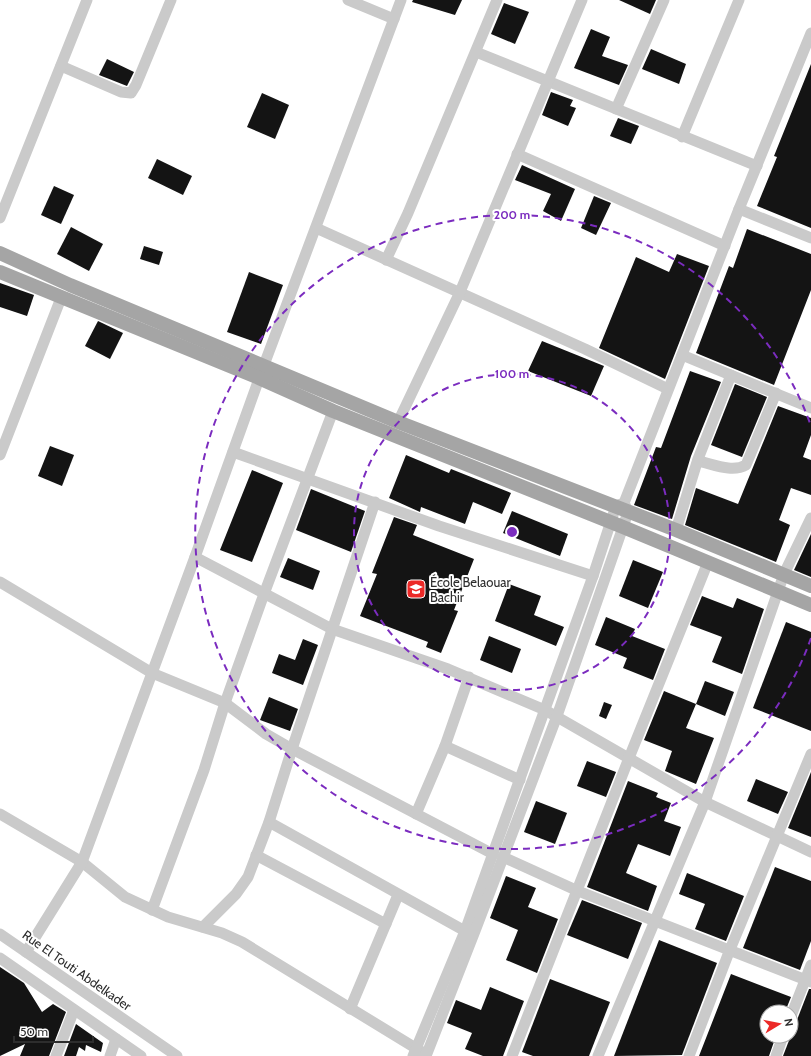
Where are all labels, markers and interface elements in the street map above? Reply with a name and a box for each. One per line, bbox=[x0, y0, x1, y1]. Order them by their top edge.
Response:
text: 200 m bbox=[494, 207, 530, 222]
text: 100 m bbox=[495, 366, 529, 381]
centre of rings bbox=[505, 525, 519, 539]
place label: École Belaouar Bachir bbox=[430, 573, 511, 605]
school or university icon: École Belaouar Bachir bbox=[405, 578, 427, 600]
street label: Rue El Touti Abdelkader bbox=[19, 926, 135, 1014]
north arrow bbox=[759, 1004, 799, 1044]
text: N bbox=[781, 1017, 796, 1027]
scale bar bbox=[14, 1018, 93, 1044]
text: 50 m bbox=[20, 1024, 48, 1039]

